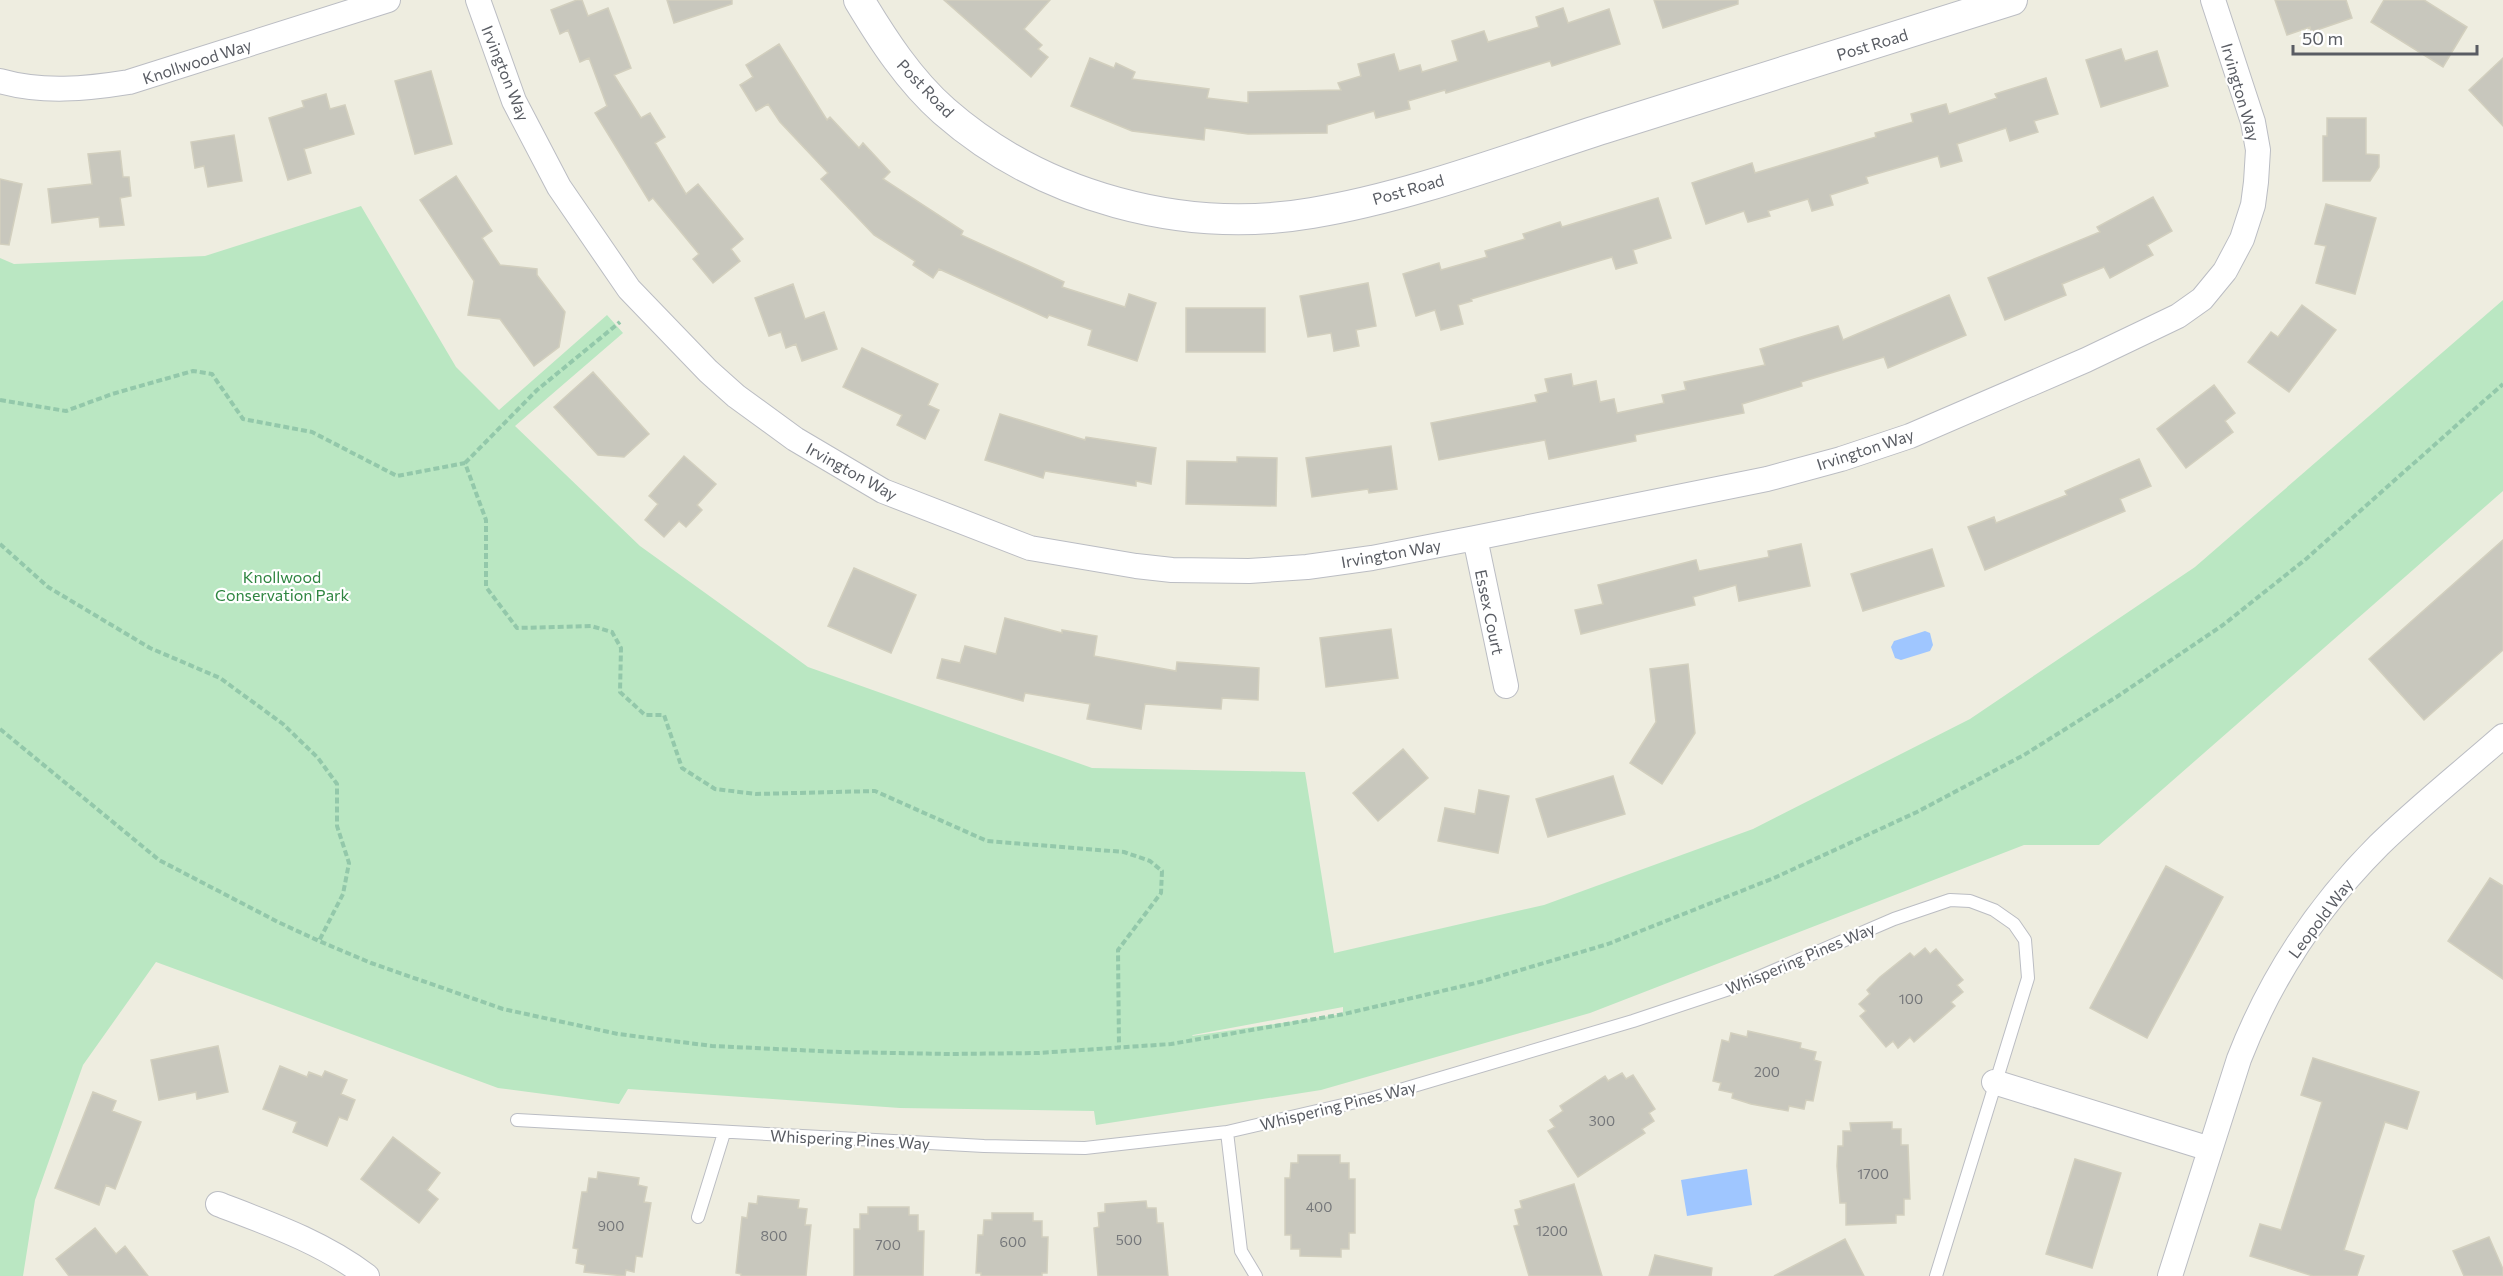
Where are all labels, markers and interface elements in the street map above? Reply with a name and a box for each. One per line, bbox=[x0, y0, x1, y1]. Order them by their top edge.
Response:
scale bar bbox=[2293, 18, 2478, 56]
street label: Irvington Way bbox=[478, 23, 534, 123]
street label: Post Road bbox=[1834, 24, 1910, 64]
text: 50 m bbox=[2302, 27, 2343, 49]
street label: Knollwood Way bbox=[140, 34, 254, 88]
street label: Irvington Way bbox=[2218, 41, 2264, 143]
street label: Post Road bbox=[894, 55, 958, 121]
street label: Post Road bbox=[1370, 170, 1446, 208]
street label: Irvington Way bbox=[1814, 424, 1916, 474]
street label: Irvington Way bbox=[803, 438, 901, 504]
street label: Irvington Way bbox=[1340, 535, 1442, 571]
park label: Knollwood Conservation Park bbox=[215, 567, 349, 604]
street label: Essex Court bbox=[1472, 568, 1508, 657]
street label: Leopold Way bbox=[2284, 875, 2356, 961]
street label: Whispering Pines Way bbox=[1723, 918, 1877, 998]
house number: 100 bbox=[1899, 990, 1923, 1007]
house number: 200 bbox=[1754, 1063, 1780, 1080]
street label: Whispering Pines Way bbox=[1258, 1076, 1418, 1134]
house number: 300 bbox=[1589, 1112, 1615, 1129]
street label: Whispering Pines Way bbox=[769, 1125, 931, 1153]
house number: 1700 bbox=[1857, 1165, 1889, 1182]
house number: 400 bbox=[1306, 1198, 1332, 1215]
house number: 900 bbox=[598, 1217, 624, 1234]
house number: 1200 bbox=[1536, 1222, 1568, 1239]
house number: 800 bbox=[761, 1227, 787, 1244]
house number: 500 bbox=[1116, 1231, 1142, 1248]
house number: 600 bbox=[1000, 1233, 1026, 1250]
house number: 700 bbox=[875, 1236, 901, 1253]

